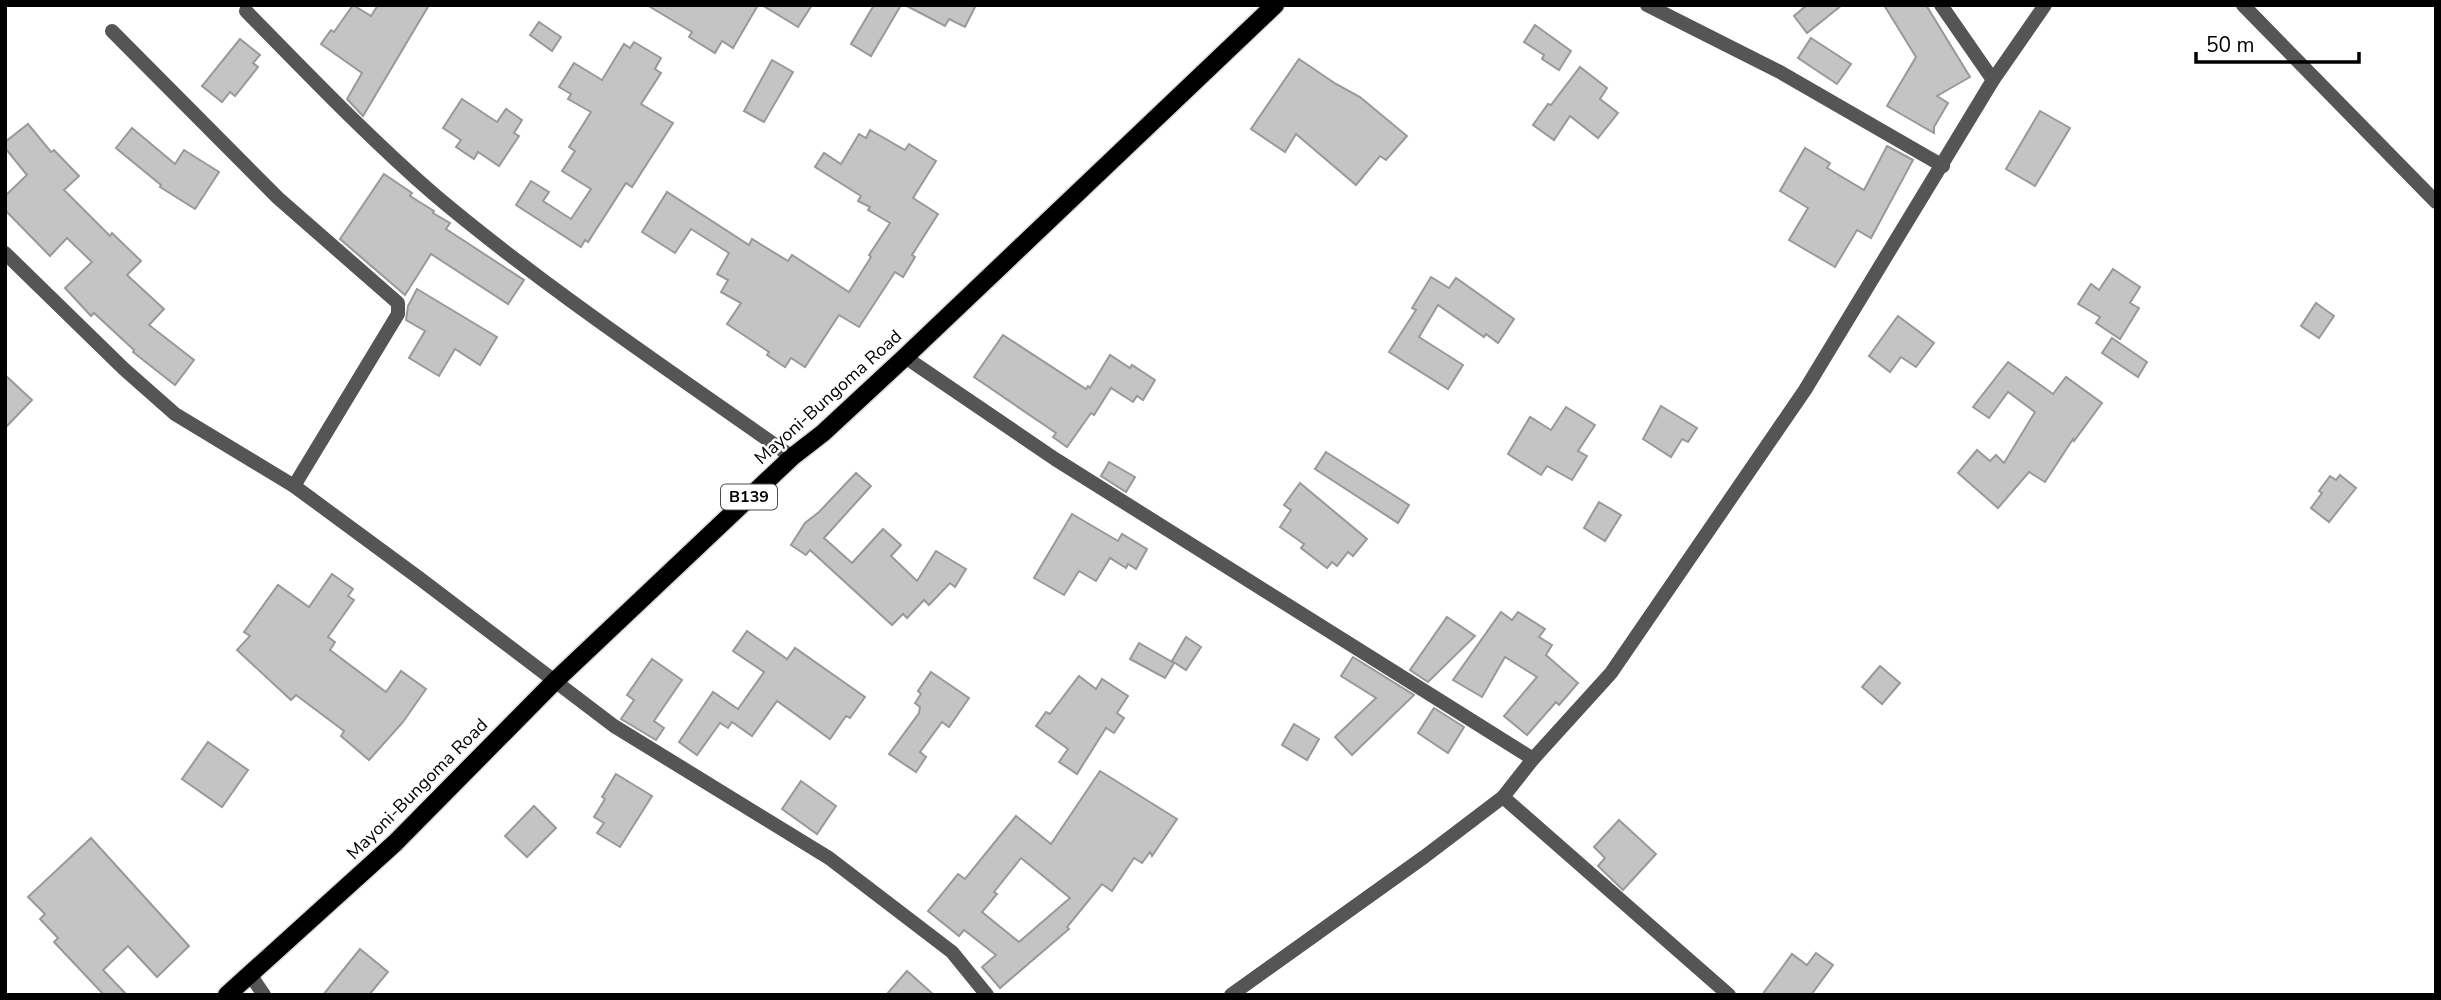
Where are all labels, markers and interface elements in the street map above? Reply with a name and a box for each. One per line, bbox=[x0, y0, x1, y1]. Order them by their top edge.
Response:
scale bar bbox=[2196, 21, 2359, 65]
text: 50 m bbox=[2206, 31, 2255, 59]
street label: Mayoni-Bungoma Road bbox=[749, 324, 907, 470]
road number: B139 bbox=[721, 484, 777, 510]
street label: Mayoni-Bungoma Road bbox=[341, 713, 493, 865]

